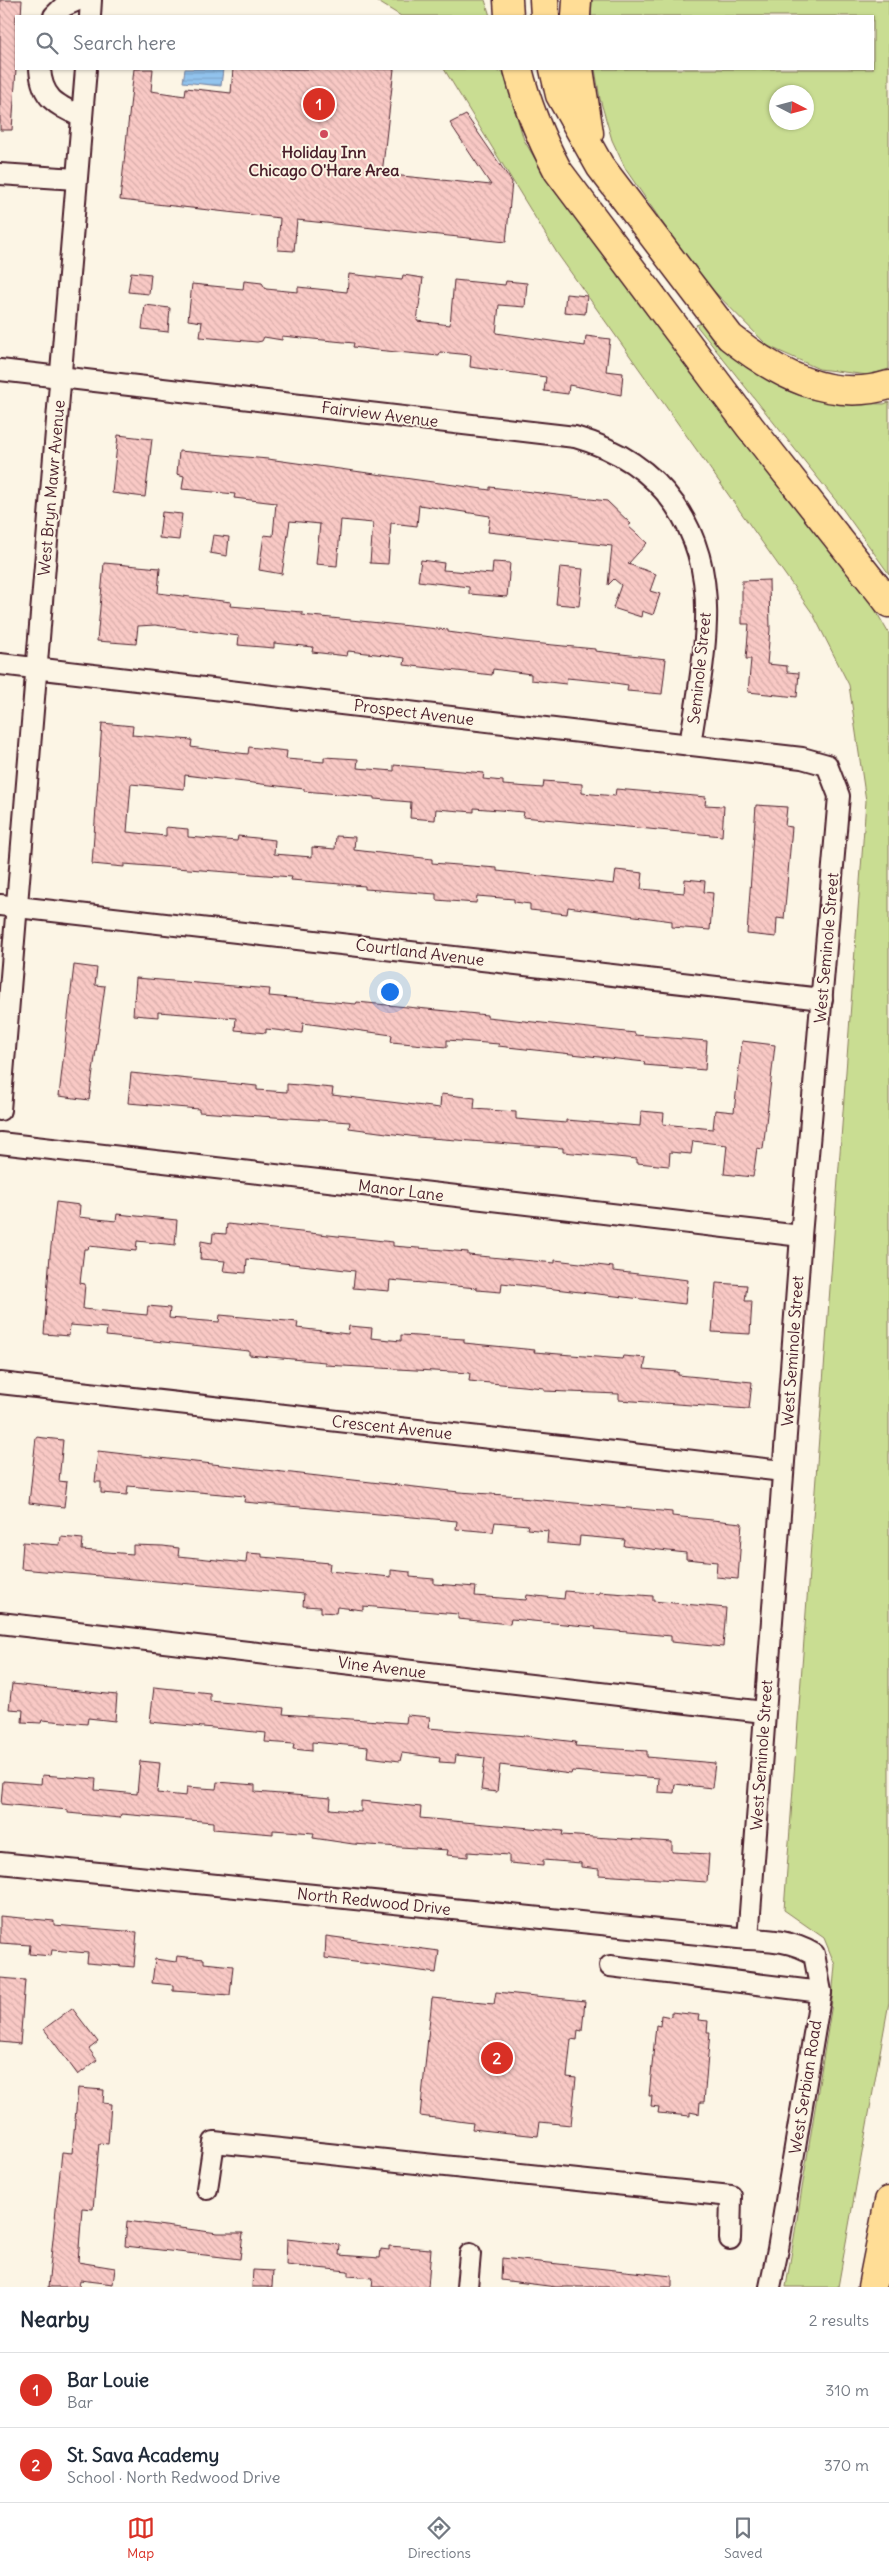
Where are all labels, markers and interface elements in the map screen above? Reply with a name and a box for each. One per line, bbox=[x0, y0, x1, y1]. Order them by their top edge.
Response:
search box bbox=[15, 15, 874, 70]
icon: search bbox=[33, 29, 61, 57]
text: Search here bbox=[73, 31, 176, 55]
pin: 1 bbox=[303, 85, 335, 123]
north arrow bbox=[769, 85, 814, 130]
marker: Holiday Inn Chicago O'Hare Area bbox=[318, 128, 330, 140]
place label: Holiday Inn Chicago O'Hare Area bbox=[249, 142, 399, 181]
street label: Fairview Avenue bbox=[320, 397, 440, 431]
street label: West Bryn Mawr Avenue bbox=[33, 399, 69, 577]
street label: Seminole Street bbox=[683, 611, 715, 725]
street label: Prospect Avenue bbox=[353, 695, 475, 729]
street label: West Seminole Street bbox=[809, 871, 843, 1024]
street label: Courtland Avenue bbox=[355, 934, 485, 970]
your location bbox=[377, 979, 403, 1005]
street label: Manor Lane bbox=[357, 1175, 445, 1205]
street label: West Seminole Street bbox=[777, 1274, 807, 1427]
street label: Crescent Avenue bbox=[331, 1411, 453, 1443]
street label: Vine Avenue bbox=[337, 1652, 427, 1682]
street label: West Seminole Street bbox=[746, 1678, 776, 1831]
street label: North Redwood Drive bbox=[296, 1883, 452, 1919]
street label: West Serbian Road bbox=[785, 2019, 825, 2155]
pin: 2 bbox=[481, 2039, 513, 2077]
text: Nearby bbox=[20, 2306, 90, 2333]
text: 2 results bbox=[809, 2310, 869, 2330]
text: Bar Louie bbox=[67, 2368, 149, 2392]
text: 1 bbox=[33, 2380, 39, 2400]
text: 310 m bbox=[825, 2380, 869, 2400]
text: Bar bbox=[67, 2392, 93, 2412]
text: St. Sava Academy bbox=[67, 2443, 219, 2467]
text: 2 bbox=[32, 2455, 40, 2475]
text: 370 m bbox=[824, 2455, 869, 2475]
text: School · North Redwood Drive bbox=[67, 2467, 280, 2487]
tab: Map bbox=[127, 2514, 155, 2562]
tab: Directions bbox=[408, 2514, 471, 2562]
tab: Saved bbox=[724, 2514, 762, 2562]

